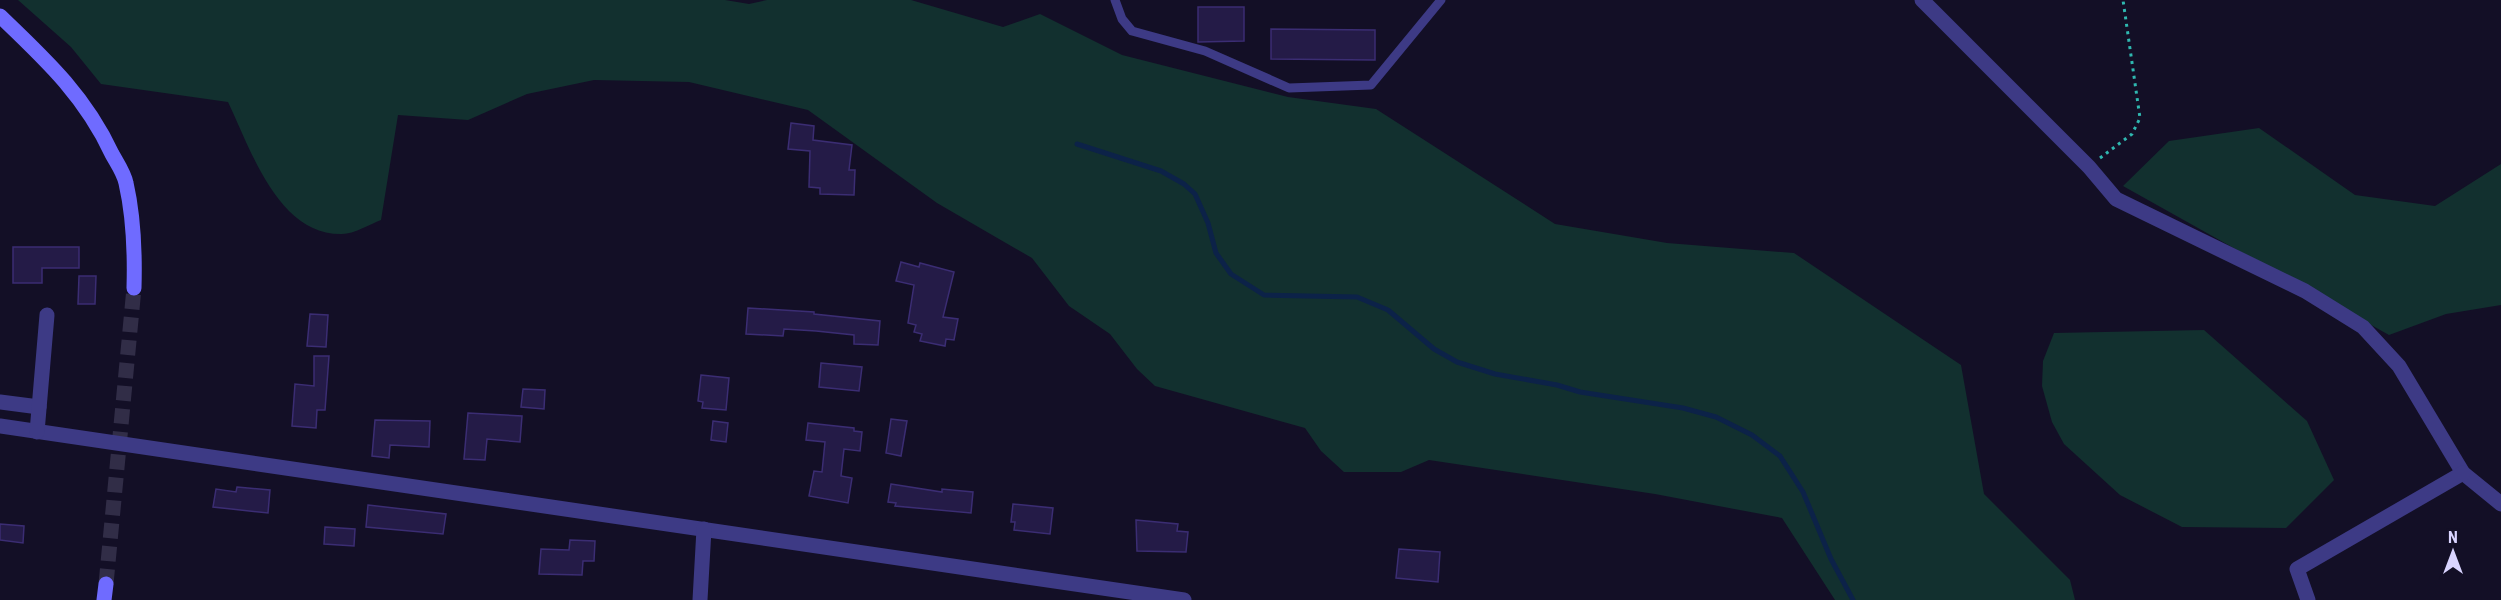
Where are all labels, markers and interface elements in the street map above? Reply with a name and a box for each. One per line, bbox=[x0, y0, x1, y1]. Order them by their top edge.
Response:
north arrow bbox=[2423, 522, 2483, 582]
text: N bbox=[2448, 528, 2458, 547]

